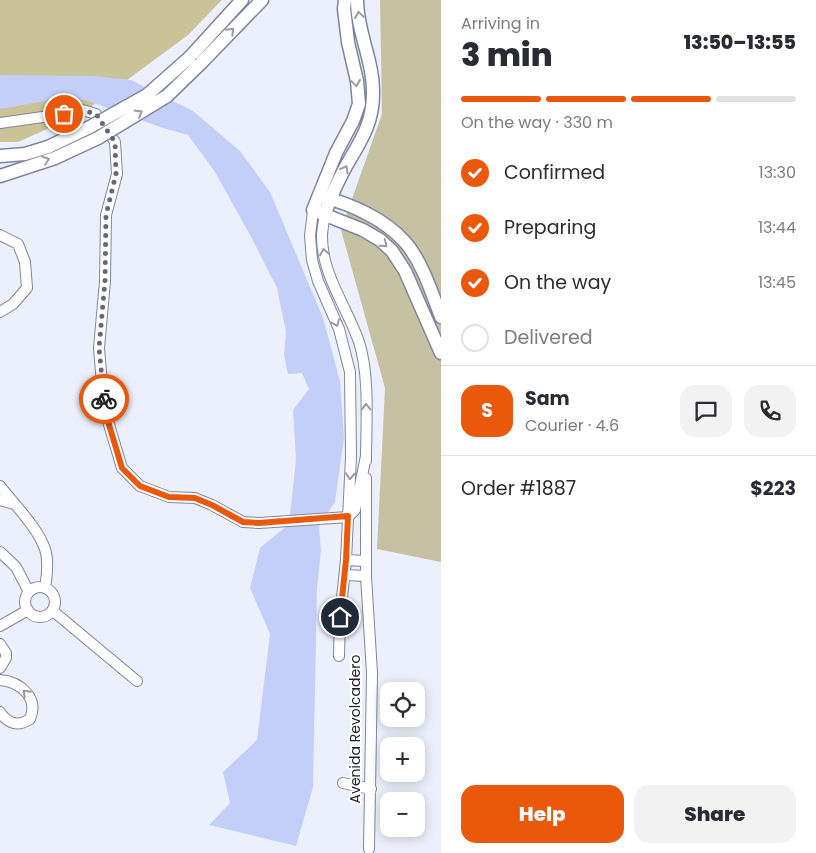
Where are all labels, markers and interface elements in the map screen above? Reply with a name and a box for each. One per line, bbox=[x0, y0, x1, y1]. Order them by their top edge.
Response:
one-way arrow bbox=[354, 11, 365, 19]
text: Arriving in bbox=[461, 12, 540, 35]
one-way arrow bbox=[226, 28, 235, 37]
text: 13:50–13:55 bbox=[684, 29, 796, 56]
text: 3 min bbox=[461, 32, 553, 77]
one-way arrow bbox=[351, 78, 361, 87]
pin bbox=[43, 93, 85, 135]
icon: bag bbox=[50, 100, 78, 128]
one-way arrow bbox=[134, 110, 143, 119]
text: On the way · 330 m bbox=[461, 111, 613, 134]
one-way arrow bbox=[42, 156, 50, 166]
icon: check bbox=[461, 159, 489, 187]
text: Confirmed bbox=[504, 159, 605, 186]
text: 13:30 bbox=[759, 161, 796, 184]
one-way arrow bbox=[338, 166, 348, 175]
icon: check bbox=[461, 214, 489, 242]
text: Preparing bbox=[504, 214, 596, 241]
text: 13:44 bbox=[758, 216, 796, 239]
one-way arrow bbox=[378, 238, 387, 246]
one-way arrow bbox=[319, 247, 330, 255]
icon: check bbox=[461, 269, 489, 297]
text: On the way bbox=[504, 269, 611, 296]
text: 13:45 bbox=[758, 271, 796, 294]
one-way arrow bbox=[330, 318, 341, 327]
text: Delivered bbox=[504, 324, 593, 351]
courier bbox=[79, 374, 129, 424]
icon: bike bbox=[90, 385, 118, 413]
text: Sam bbox=[525, 385, 570, 412]
button: chat bbox=[680, 385, 732, 437]
button: phone bbox=[744, 385, 796, 437]
text: S bbox=[481, 397, 493, 424]
one-way arrow bbox=[361, 403, 371, 410]
text: Courier · 4.6 bbox=[525, 414, 619, 437]
one-way arrow bbox=[344, 473, 355, 481]
text: Order #1887 bbox=[461, 475, 576, 502]
text: $223 bbox=[750, 475, 796, 502]
pin bbox=[319, 596, 361, 638]
icon: home bbox=[326, 603, 354, 631]
street label: Avenida Revolcadero bbox=[345, 655, 365, 803]
map controls bbox=[380, 682, 425, 837]
button: locate bbox=[380, 682, 425, 727]
one-way arrow bbox=[23, 690, 32, 699]
button: + bbox=[380, 737, 425, 782]
button: Help bbox=[461, 785, 624, 843]
button: Share bbox=[634, 785, 796, 843]
button: − bbox=[380, 792, 425, 837]

